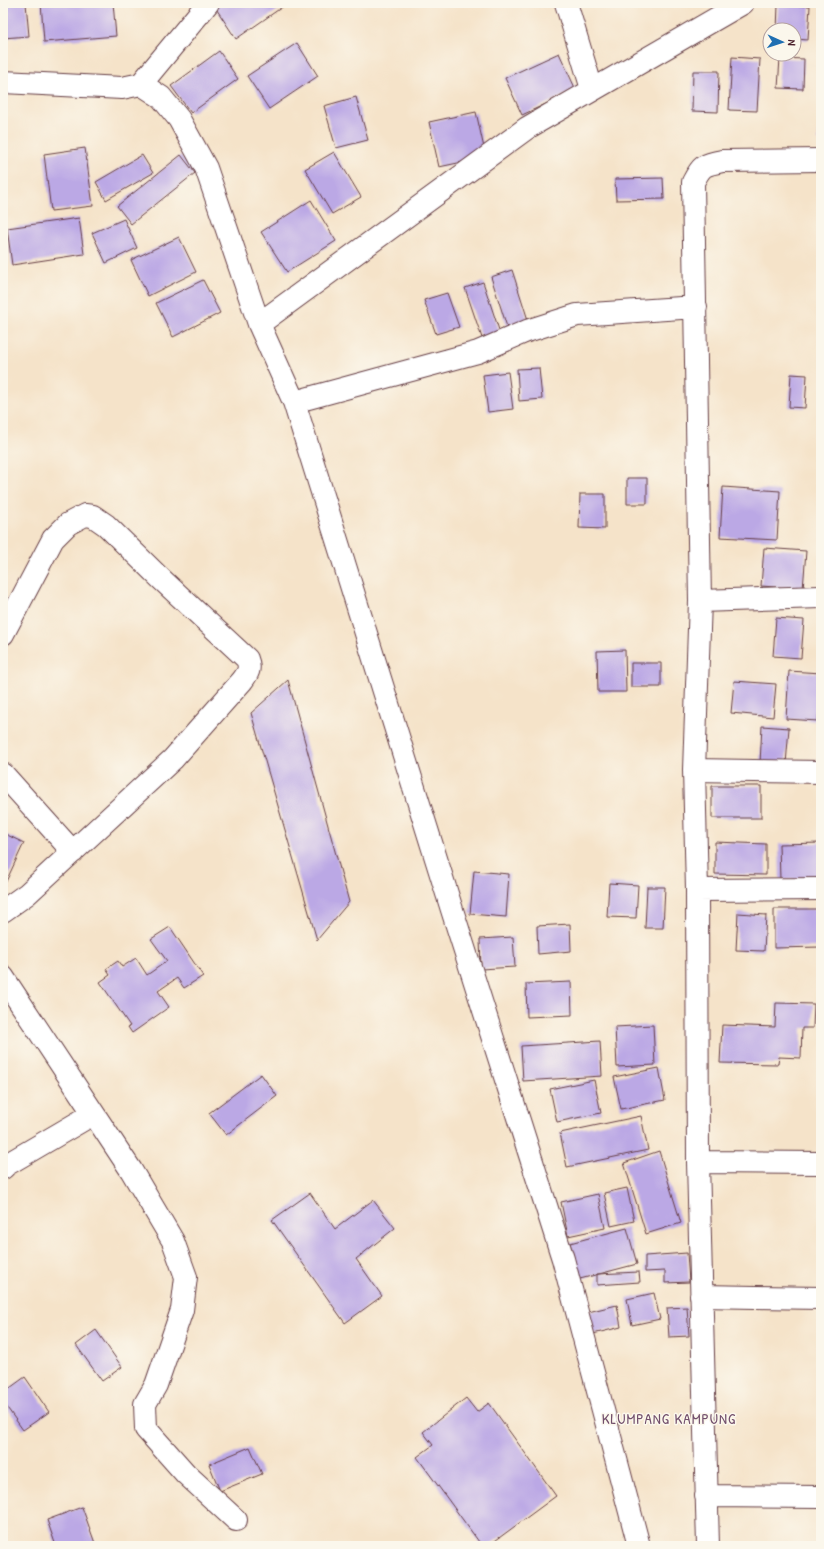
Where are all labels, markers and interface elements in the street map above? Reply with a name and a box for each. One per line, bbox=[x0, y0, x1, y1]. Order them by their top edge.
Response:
north arrow bbox=[762, 22, 802, 62]
text: N bbox=[785, 39, 799, 46]
district label: KLUMPANG KAMPUNG bbox=[602, 1408, 736, 1429]

